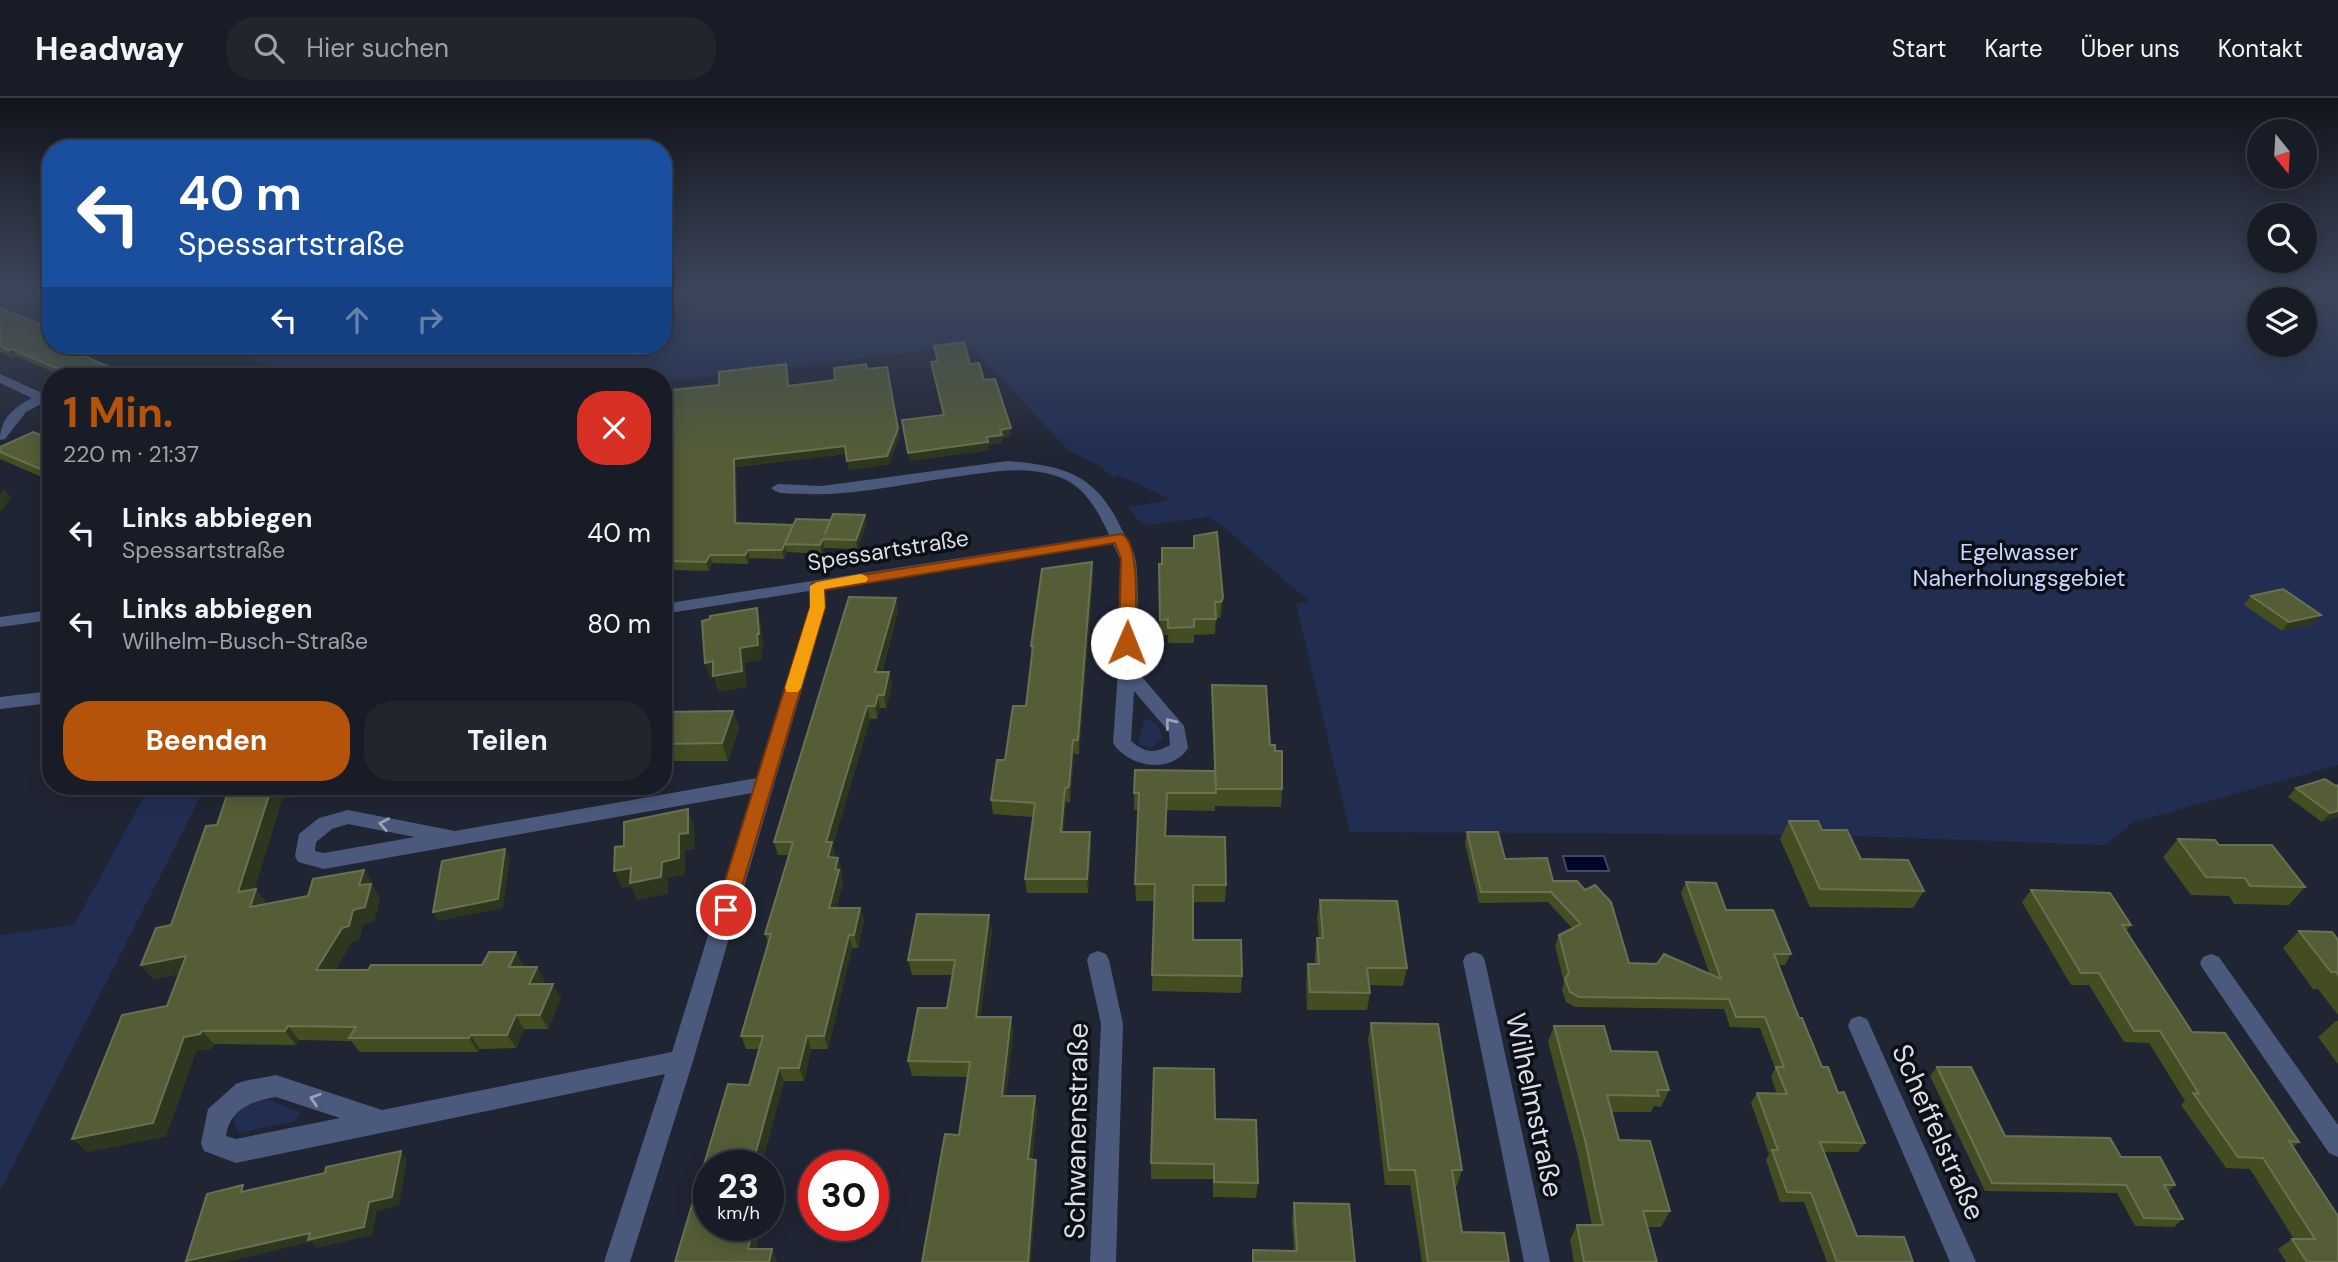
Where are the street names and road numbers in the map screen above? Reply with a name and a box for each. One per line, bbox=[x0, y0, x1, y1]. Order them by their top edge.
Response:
street label: Spessartstraße bbox=[805, 522, 971, 578]
street label: Wilhelmstraße bbox=[1497, 1010, 1572, 1201]
street label: Schwanenstraße bbox=[1056, 1022, 1097, 1240]
street label: Scheffelstraße bbox=[1883, 1038, 1994, 1226]

